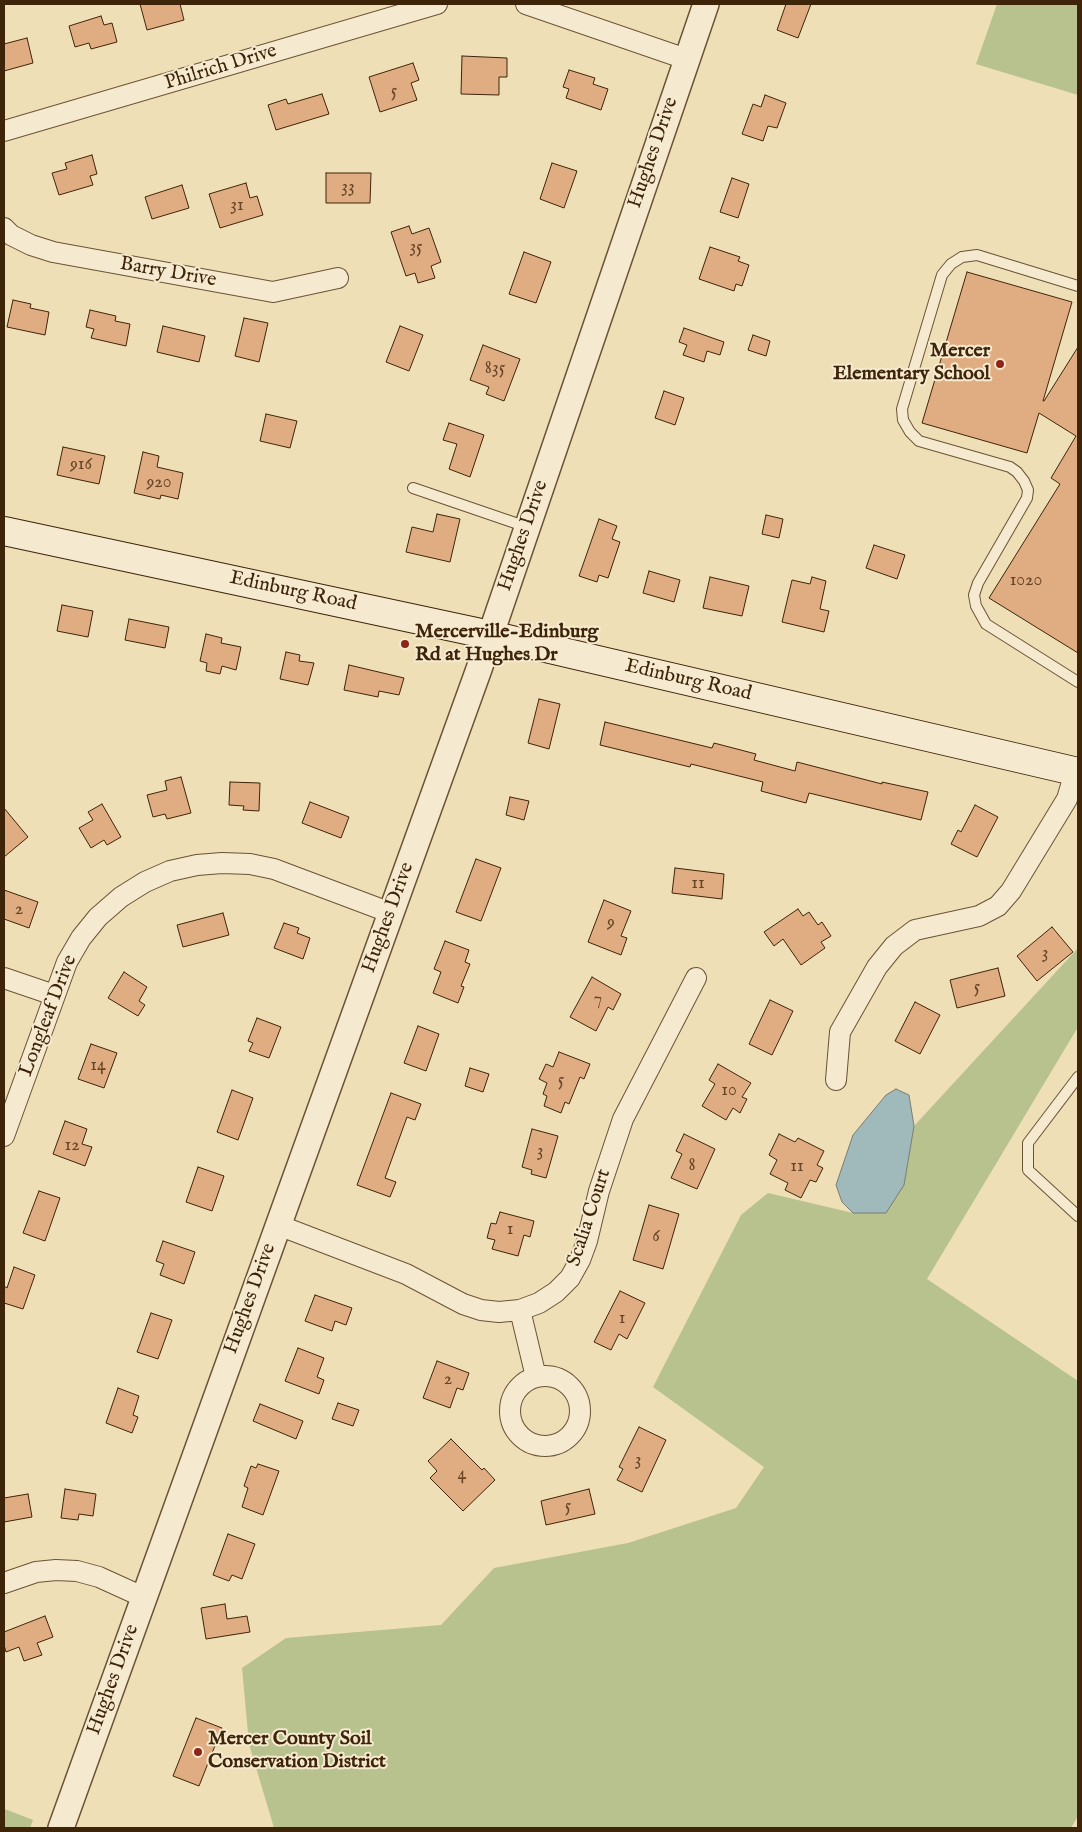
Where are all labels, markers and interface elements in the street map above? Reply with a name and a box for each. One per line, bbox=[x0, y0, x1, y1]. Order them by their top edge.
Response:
street label: Philrich Drive bbox=[162, 40, 280, 96]
house number: 5 bbox=[391, 81, 397, 103]
street label: Hughes Drive bbox=[624, 94, 684, 212]
house number: 33 bbox=[341, 177, 355, 199]
house number: 31 bbox=[230, 195, 244, 217]
house number: 35 bbox=[409, 237, 423, 259]
street label: Barry Drive bbox=[118, 253, 218, 293]
place label: Mercer Elementary School bbox=[833, 340, 990, 387]
house number: 835 bbox=[485, 358, 505, 380]
marker: Mercer Elementary School bbox=[994, 358, 1006, 370]
house number: 916 bbox=[70, 454, 92, 476]
house number: 920 bbox=[146, 472, 172, 494]
street label: Hughes Drive bbox=[494, 477, 554, 595]
street label: Edinburg Road bbox=[227, 567, 359, 617]
house number: 1020 bbox=[1010, 570, 1042, 592]
place label: Mercerville-Edinburg Rd at Hughes Dr bbox=[415, 621, 598, 668]
marker: Mercerville-Edinburg Rd at Hughes Dr bbox=[399, 638, 411, 650]
street label: Edinburg Road bbox=[622, 655, 754, 707]
street label: Hughes Drive bbox=[358, 859, 420, 977]
house number: 11 bbox=[691, 873, 705, 895]
house number: 2 bbox=[15, 899, 23, 921]
house number: 9 bbox=[607, 912, 615, 934]
house number: 3 bbox=[1042, 943, 1048, 965]
street label: Longleaf Drive bbox=[15, 952, 83, 1080]
house number: 5 bbox=[974, 977, 980, 999]
house number: 7 bbox=[594, 989, 602, 1011]
house number: 14 bbox=[90, 1055, 106, 1077]
house number: 5 bbox=[558, 1070, 564, 1092]
house number: 10 bbox=[721, 1080, 737, 1102]
house number: 12 bbox=[64, 1135, 80, 1157]
house number: 3 bbox=[537, 1141, 543, 1163]
house number: 8 bbox=[688, 1155, 696, 1177]
house number: 11 bbox=[790, 1156, 804, 1178]
street label: Scalia Court bbox=[563, 1166, 617, 1270]
house number: 1 bbox=[507, 1219, 513, 1241]
house number: 6 bbox=[652, 1226, 660, 1248]
street label: Hughes Drive bbox=[220, 1240, 282, 1358]
house number: 1 bbox=[619, 1308, 625, 1330]
house number: 2 bbox=[444, 1369, 452, 1391]
house number: 3 bbox=[635, 1450, 641, 1472]
house number: 4 bbox=[458, 1464, 466, 1486]
house number: 5 bbox=[565, 1496, 571, 1518]
street label: Hughes Drive bbox=[83, 1621, 145, 1739]
place label: Mercer County Soil Conservation District bbox=[208, 1728, 386, 1775]
marker: Mercer County Soil Conservation District bbox=[192, 1746, 204, 1758]

